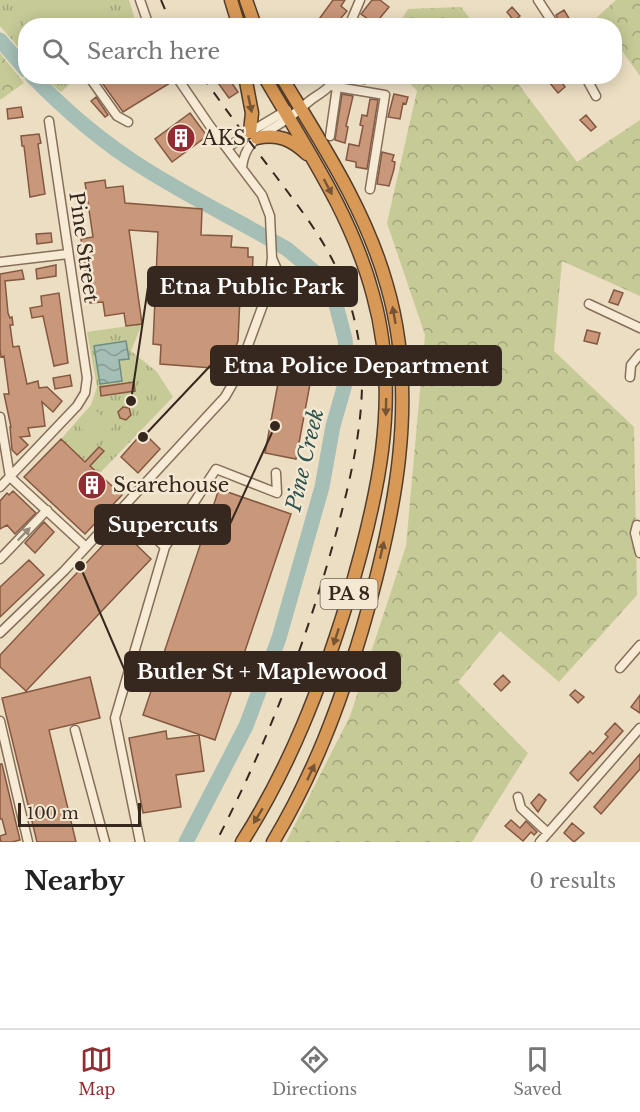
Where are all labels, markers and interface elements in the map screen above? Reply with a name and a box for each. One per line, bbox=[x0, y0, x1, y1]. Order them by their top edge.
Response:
search box bbox=[18, 18, 622, 84]
icon: search bbox=[39, 35, 72, 68]
text: Search here bbox=[87, 38, 220, 65]
one-way arrow bbox=[246, 95, 256, 113]
building icon: AKS bbox=[165, 122, 197, 154]
place label: AKS bbox=[201, 126, 246, 150]
one-way arrow bbox=[323, 179, 333, 196]
street label: Pine Street bbox=[64, 190, 104, 304]
callout: Etna Public Park bbox=[148, 267, 357, 306]
text: Etna Public Park bbox=[160, 274, 345, 300]
one-way arrow bbox=[389, 306, 398, 325]
callout: Etna Police Department bbox=[211, 346, 501, 385]
text: Etna Police Department bbox=[223, 353, 489, 379]
one-way arrow bbox=[381, 397, 391, 416]
water label: Pine Creek bbox=[280, 406, 329, 515]
building icon: Scarehouse bbox=[76, 469, 108, 501]
place label: Scarehouse bbox=[113, 473, 229, 497]
callout: Supercuts bbox=[95, 505, 230, 544]
text: Supercuts bbox=[108, 512, 218, 538]
one-way arrow bbox=[16, 528, 30, 542]
one-way arrow bbox=[378, 541, 388, 559]
road number: PA 8 bbox=[320, 579, 378, 609]
one-way arrow bbox=[330, 628, 340, 646]
callout: Butler St + Maplewood bbox=[125, 652, 400, 691]
text: Butler St + Maplewood bbox=[137, 659, 388, 685]
one-way arrow bbox=[306, 764, 315, 781]
scale bar bbox=[18, 800, 141, 828]
text: 100 m bbox=[27, 803, 79, 823]
one-way arrow bbox=[253, 808, 264, 824]
text: Nearby bbox=[24, 865, 125, 897]
text: 0 results bbox=[530, 869, 616, 893]
tab: Map bbox=[78, 1043, 115, 1099]
tab: Directions bbox=[272, 1043, 357, 1099]
tab: Saved bbox=[513, 1043, 562, 1099]

